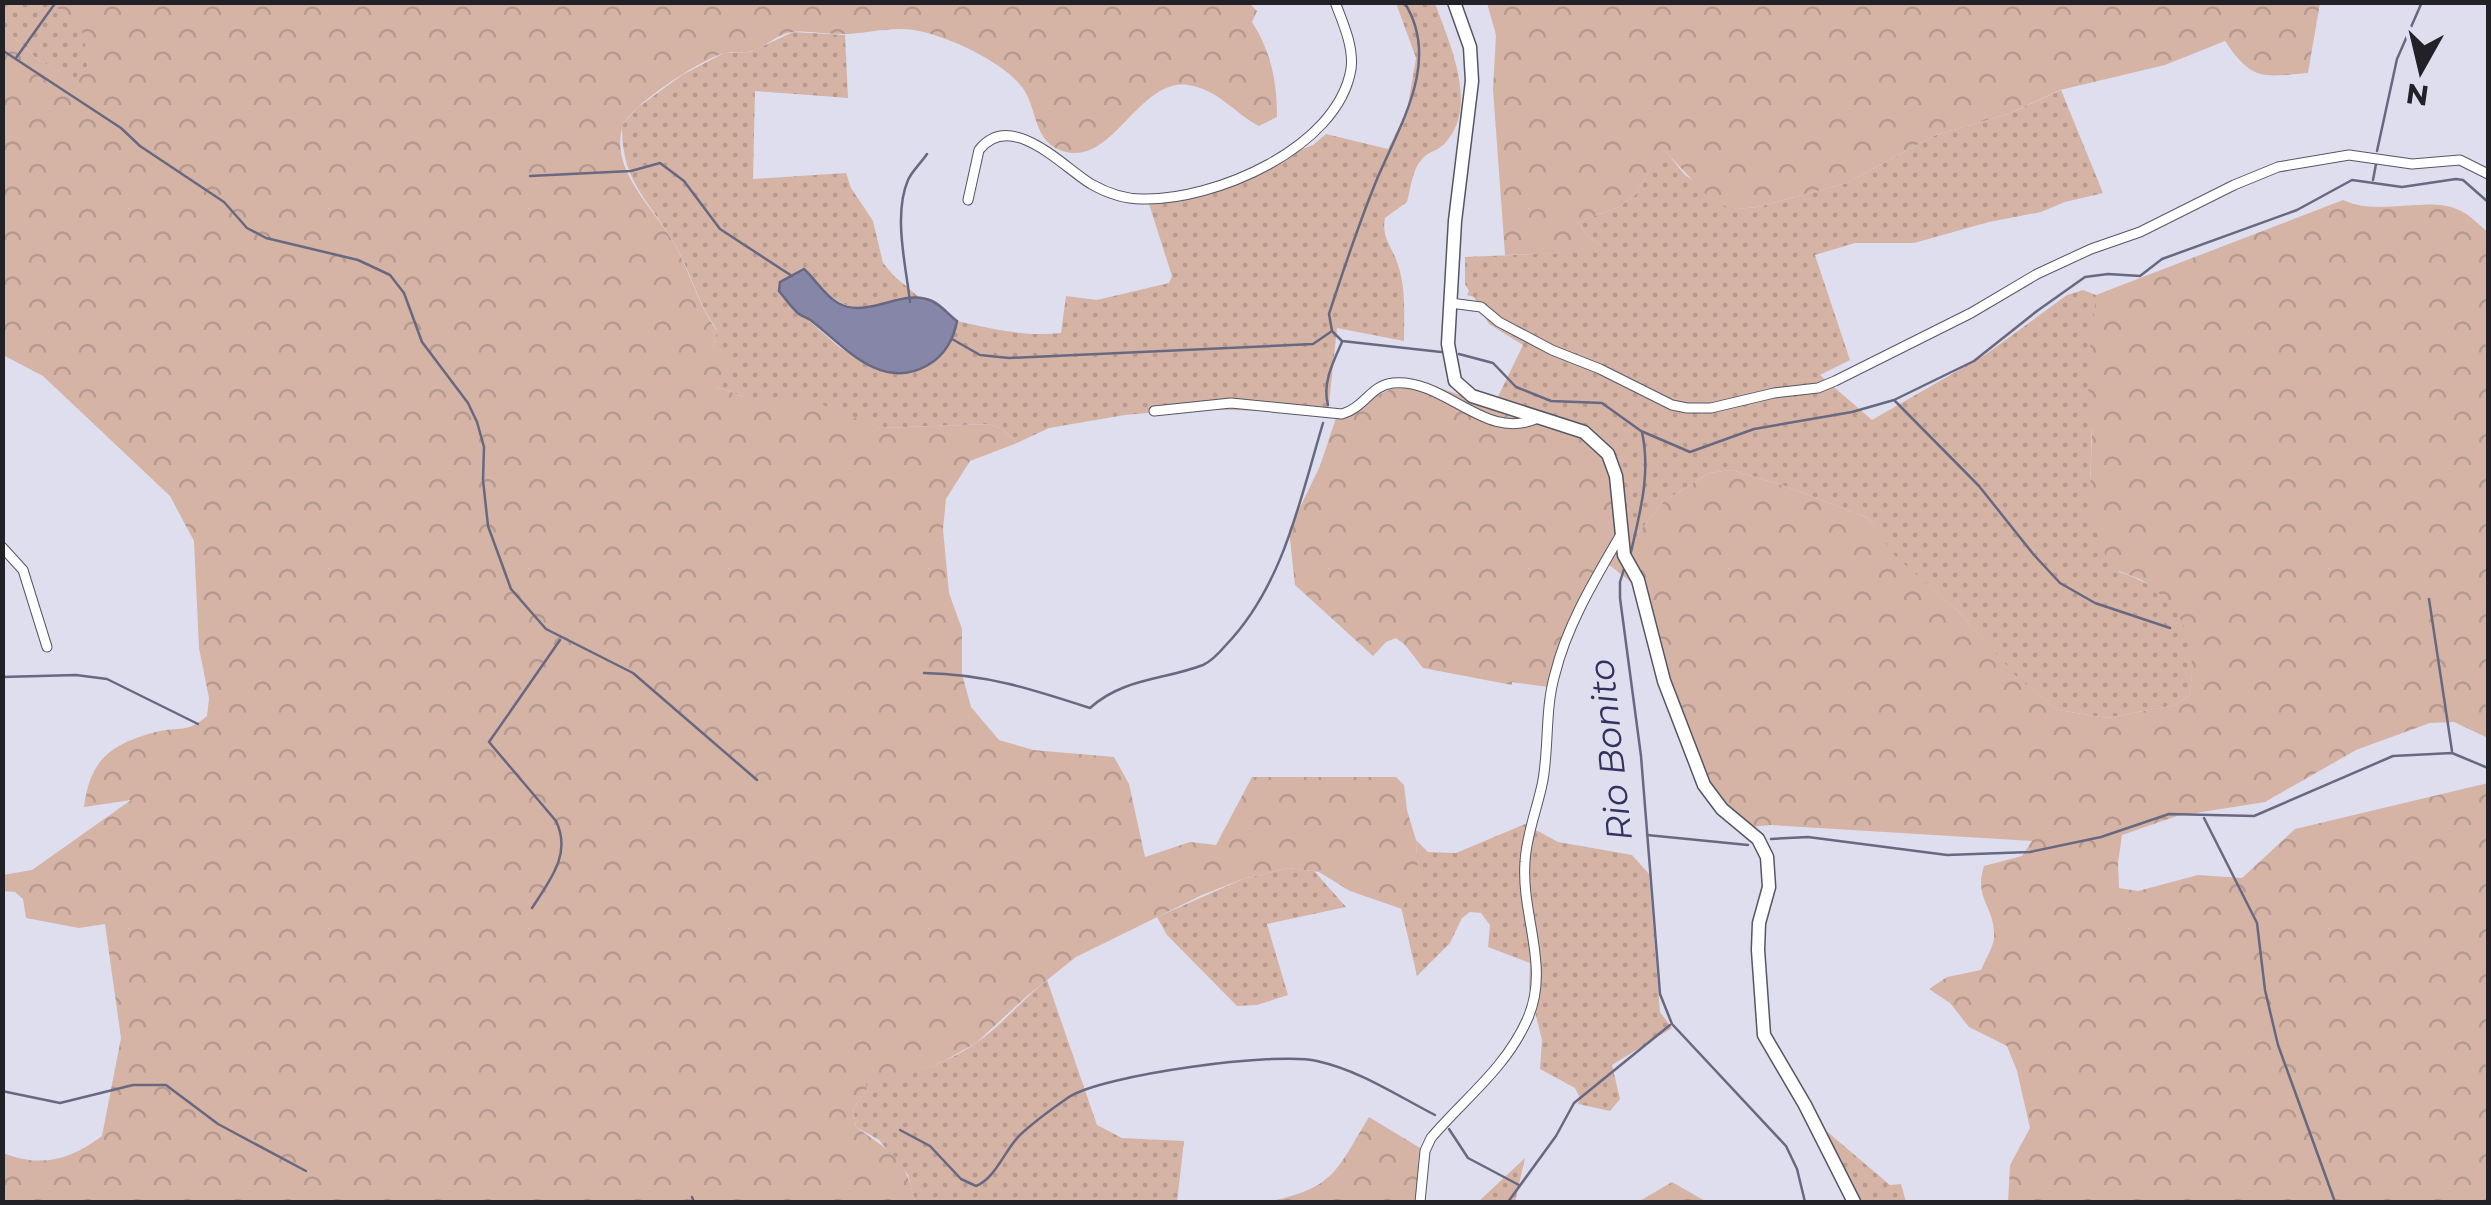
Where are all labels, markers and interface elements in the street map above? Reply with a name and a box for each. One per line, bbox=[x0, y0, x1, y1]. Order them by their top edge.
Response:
north arrow bbox=[2371, 20, 2471, 120]
text: N bbox=[2404, 76, 2431, 113]
water label: Rio Bonito bbox=[1579, 657, 1641, 843]

